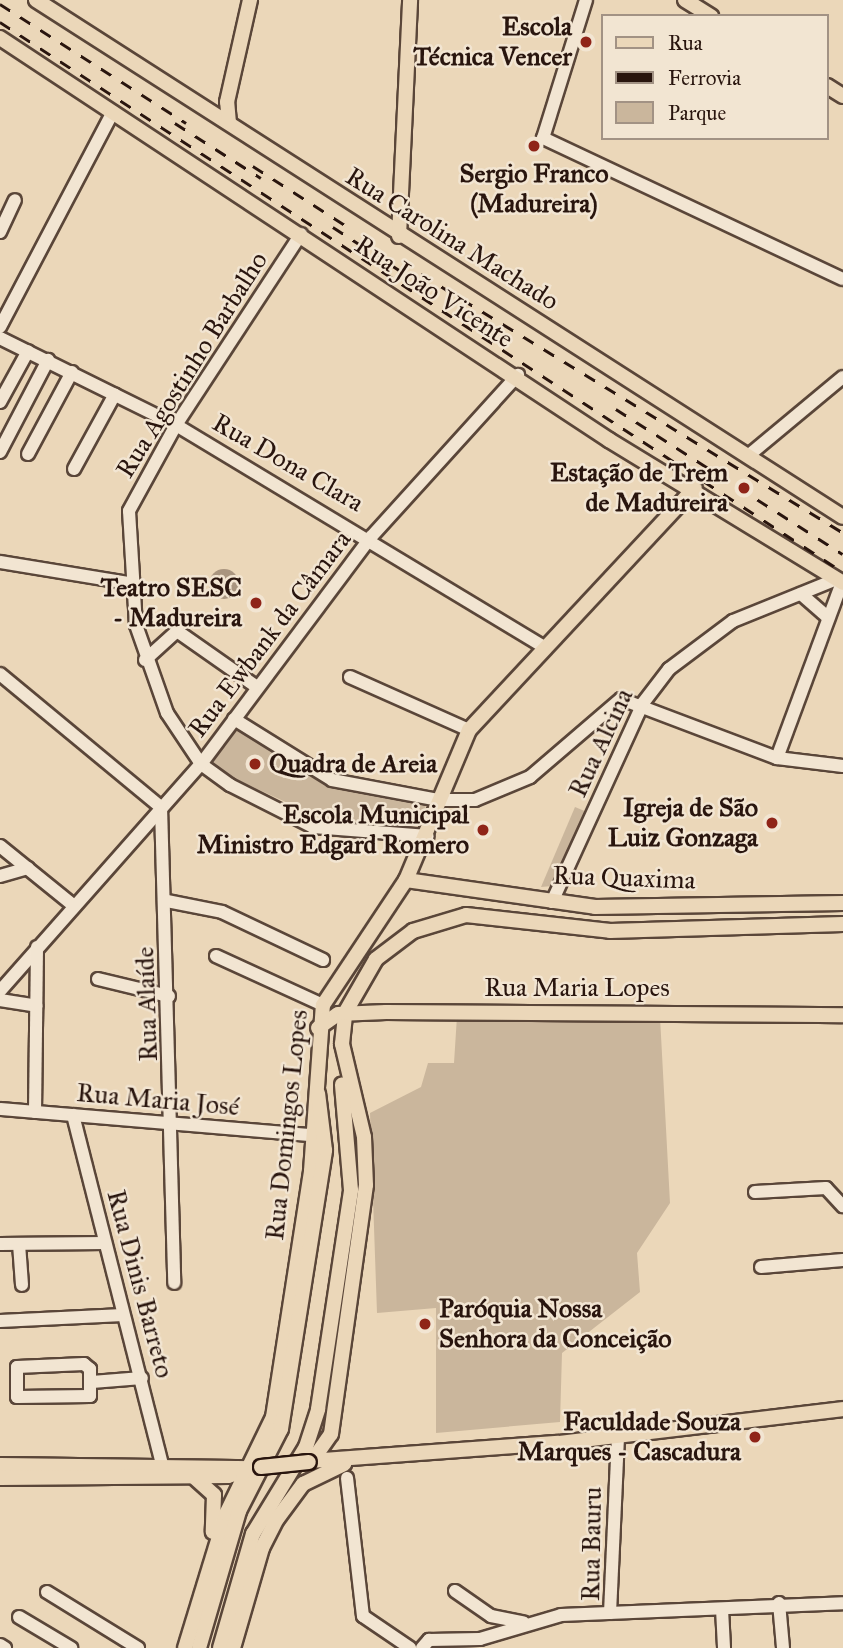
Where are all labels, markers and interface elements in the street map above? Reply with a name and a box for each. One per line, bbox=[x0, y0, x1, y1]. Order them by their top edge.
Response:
place label: Escola Técnica Vencer bbox=[413, 11, 572, 72]
legend bbox=[602, 14, 829, 140]
text: Rua bbox=[668, 30, 703, 56]
marker: Escola Técnica Vencer bbox=[578, 34, 594, 50]
text: Ferrovia bbox=[668, 65, 741, 91]
text: Parque bbox=[668, 100, 726, 126]
marker: Sergio Franco (Madureira) bbox=[524, 136, 544, 156]
place label: Sergio Franco (Madureira) bbox=[459, 158, 609, 220]
street label: Rua Carolina Machado bbox=[340, 161, 564, 317]
street label: Rua João Vicente bbox=[349, 229, 519, 355]
street label: Rua Agostinho Barbalho bbox=[110, 246, 274, 484]
street label: Rua Dona Clara bbox=[207, 407, 369, 519]
place label: Estação de Trem de Madureira bbox=[550, 457, 728, 518]
marker: Estação de Trem de Madureira bbox=[734, 478, 754, 498]
street label: Rua Ewbank da Câmara bbox=[182, 524, 358, 744]
place label: Teatro SESC - Madureira bbox=[101, 572, 242, 634]
marker: Teatro SESC - Madureira bbox=[248, 595, 264, 611]
street label: Rua Alcina bbox=[562, 684, 640, 802]
place label: Quadra de Areia bbox=[269, 748, 437, 780]
marker: Quadra de Areia bbox=[247, 756, 263, 772]
place label: Igreja de São Luiz Gonzaga bbox=[608, 792, 758, 854]
place label: Escola Municipal Ministro Edgard Romero bbox=[197, 799, 469, 860]
marker: Igreja de São Luiz Gonzaga bbox=[764, 815, 780, 831]
marker: Escola Municipal Ministro Edgard Romero bbox=[475, 822, 491, 838]
street label: Rua Quaxima bbox=[552, 860, 696, 896]
street label: Rua Alaíde bbox=[129, 946, 165, 1062]
street label: Rua Maria Lopes bbox=[484, 972, 670, 1004]
street label: Rua Domingos Lopes bbox=[259, 1008, 315, 1242]
street label: Rua Maria José bbox=[75, 1077, 241, 1123]
street label: Rua Dinis Barreto bbox=[100, 1187, 180, 1381]
place label: Paróquia Nossa Senhora da Conceição bbox=[439, 1293, 672, 1354]
marker: Paróquia Nossa Senhora da Conceição bbox=[417, 1316, 433, 1332]
place label: Faculdade Souza Marques - Cascadura bbox=[517, 1406, 741, 1468]
marker: Faculdade Souza Marques - Cascadura bbox=[747, 1429, 763, 1445]
street label: Rua Bauru bbox=[575, 1487, 609, 1601]

